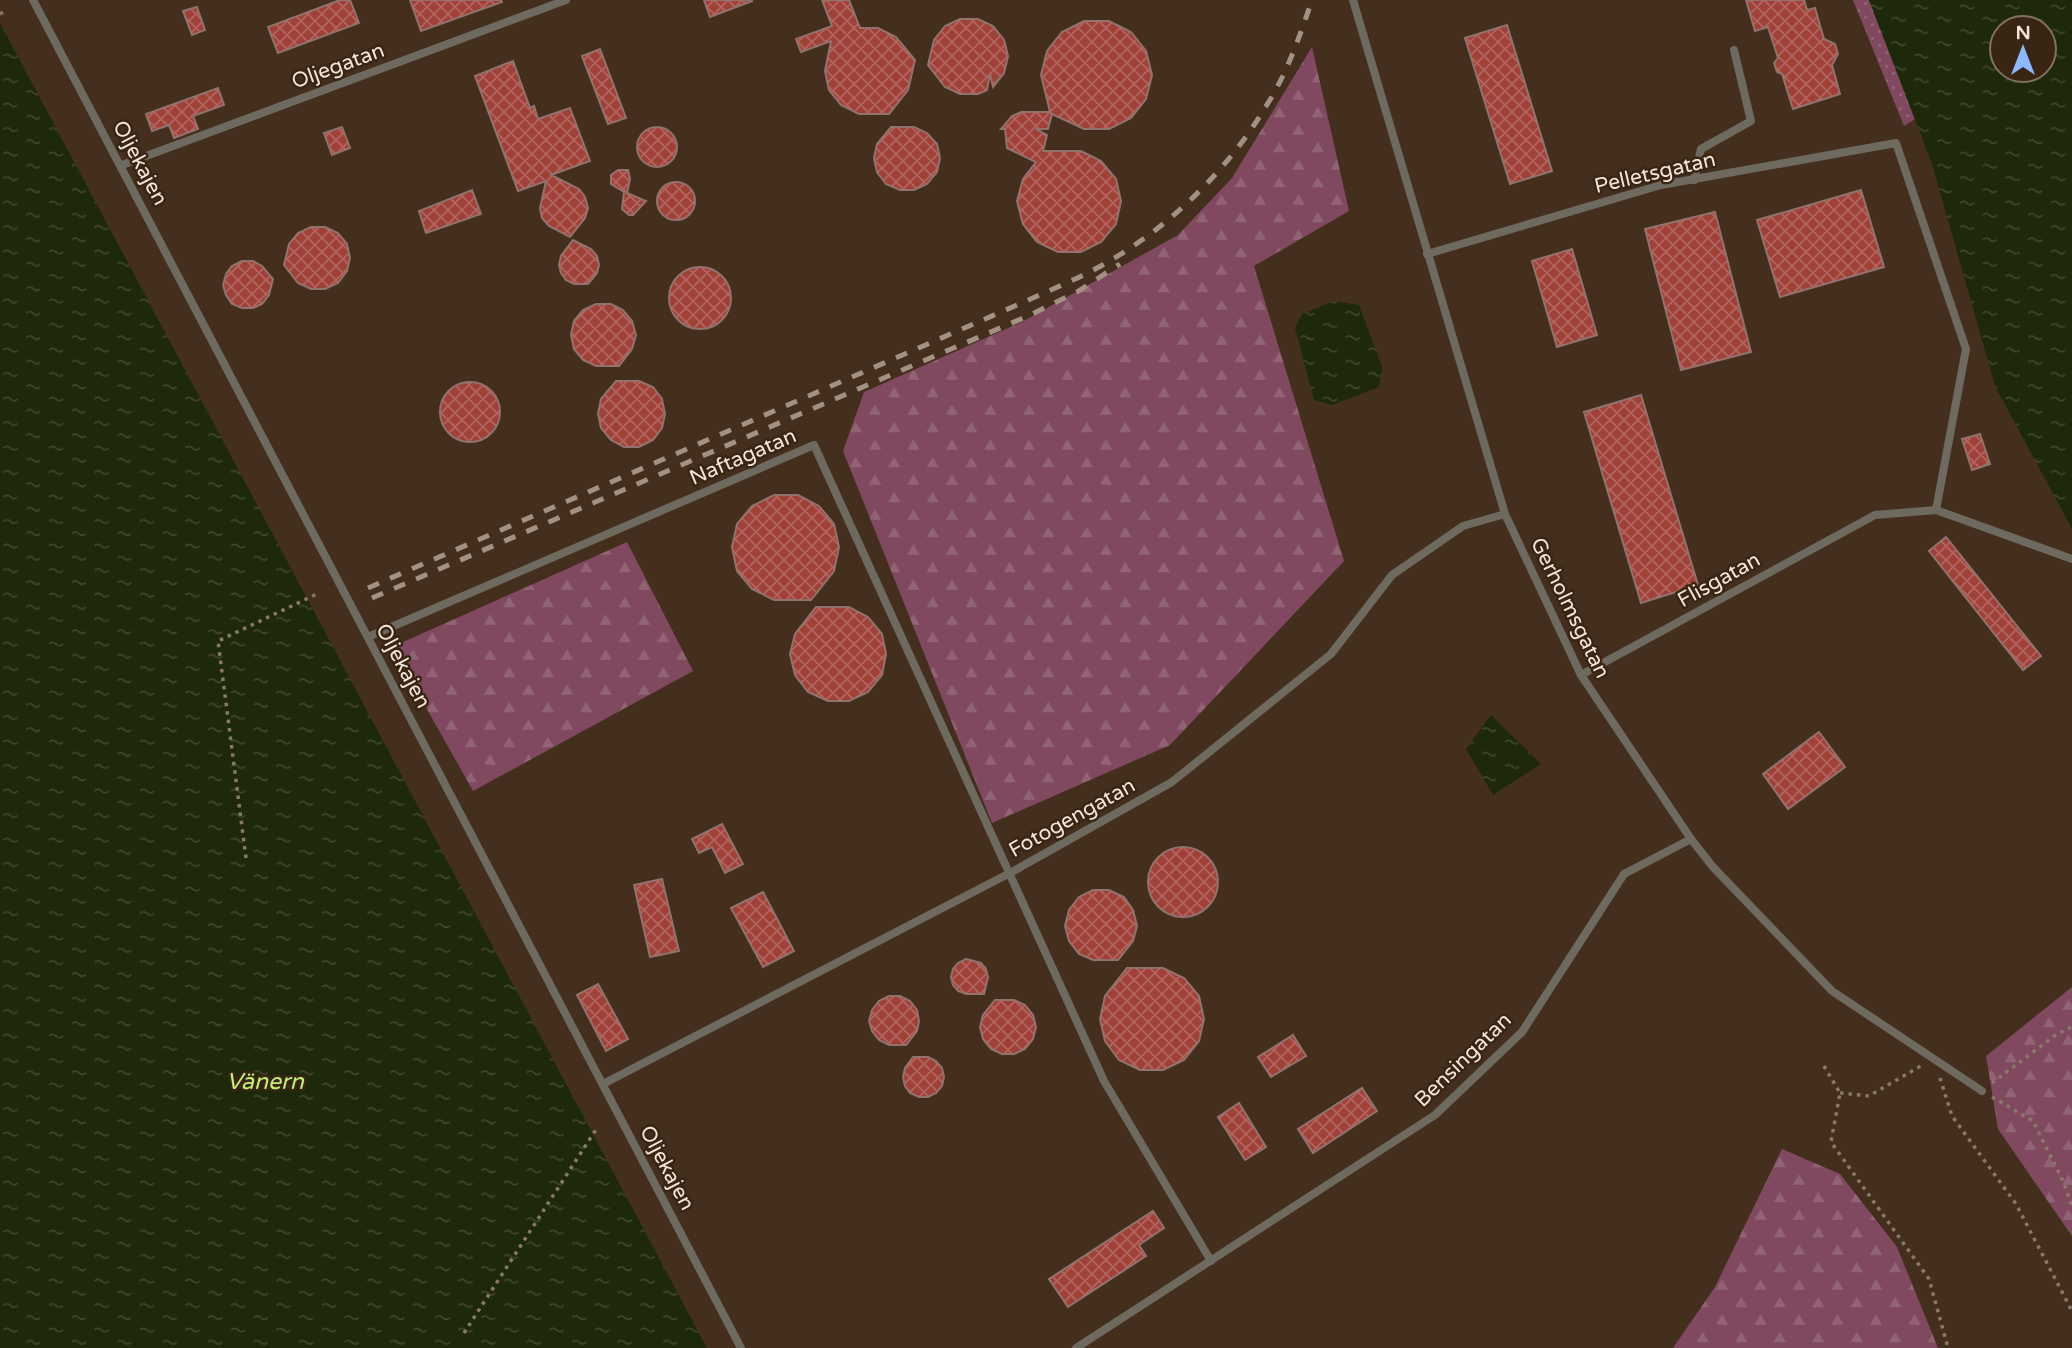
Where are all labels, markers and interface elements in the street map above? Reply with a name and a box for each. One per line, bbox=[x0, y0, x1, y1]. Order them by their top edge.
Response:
north arrow bbox=[1988, 14, 2058, 84]
text: N bbox=[2015, 22, 2031, 44]
street label: Oljegatan bbox=[288, 38, 388, 94]
street label: Oljekajen bbox=[107, 116, 173, 210]
street label: Pelletsgatan bbox=[1592, 147, 1718, 199]
street label: Naftagatan bbox=[686, 423, 800, 491]
street label: Gerholmsgatan bbox=[1525, 534, 1615, 682]
street label: Flisgatan bbox=[1673, 547, 1765, 613]
street label: Oljekajen bbox=[370, 619, 436, 713]
street label: Fotogengatan bbox=[1004, 773, 1140, 863]
street label: Bensingatan bbox=[1409, 1008, 1517, 1112]
water label: Vänern bbox=[226, 1068, 305, 1096]
street label: Oljekajen bbox=[634, 1121, 700, 1215]

